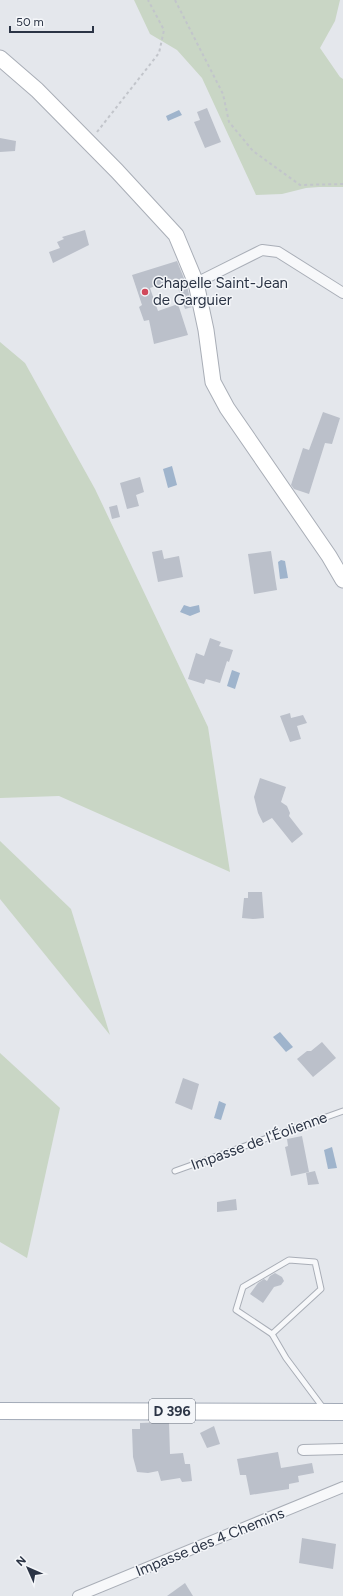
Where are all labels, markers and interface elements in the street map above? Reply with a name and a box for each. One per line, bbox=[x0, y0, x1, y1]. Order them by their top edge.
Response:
scale bar bbox=[10, 8, 93, 34]
text: 50 m bbox=[16, 15, 44, 29]
place label: Chapelle Saint-Jean de Garguier bbox=[153, 274, 288, 309]
marker: Chapelle Saint-Jean de Garguier bbox=[140, 287, 150, 297]
street label: Impasse de l'Éolienne bbox=[188, 1108, 330, 1174]
road number: D 396 bbox=[149, 1399, 195, 1423]
street label: Impasse des 4 Chemins bbox=[133, 1504, 287, 1580]
north arrow bbox=[8, 1548, 48, 1588]
text: N bbox=[14, 1554, 29, 1569]

